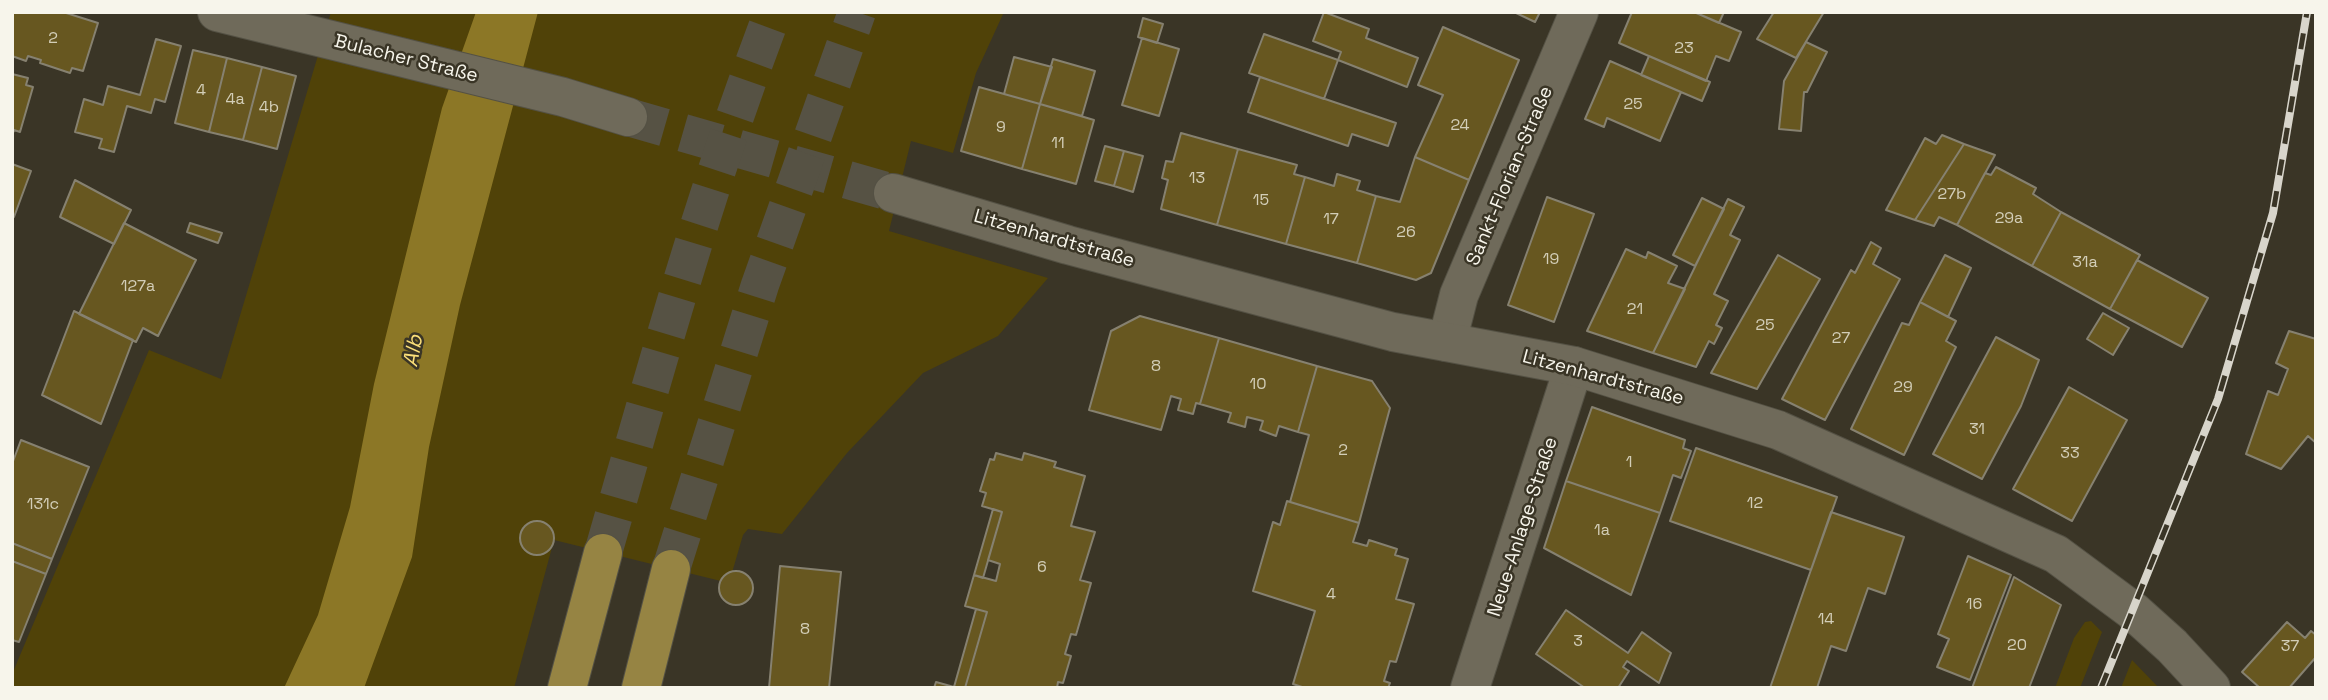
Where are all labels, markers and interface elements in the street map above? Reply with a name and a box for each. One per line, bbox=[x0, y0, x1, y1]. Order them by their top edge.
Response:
house number: 2 bbox=[48, 29, 58, 49]
street label: Bulacher Straße bbox=[332, 30, 480, 88]
house number: 23 bbox=[1674, 39, 1694, 59]
house number: 4 bbox=[196, 81, 206, 101]
street label: Sankt-Florian-Straße bbox=[1462, 83, 1558, 269]
house number: 4a bbox=[225, 90, 245, 110]
house number: 25 bbox=[1623, 95, 1643, 115]
house number: 4b bbox=[259, 98, 279, 118]
house number: 24 bbox=[1450, 116, 1470, 136]
house number: 9 bbox=[996, 118, 1006, 138]
house number: 11 bbox=[1051, 134, 1065, 154]
house number: 13 bbox=[1189, 169, 1205, 189]
house number: 27b bbox=[1938, 185, 1966, 205]
house number: 15 bbox=[1253, 191, 1269, 211]
street label: Litzenhardtstraße bbox=[971, 205, 1137, 273]
house number: 29a bbox=[1995, 209, 2023, 229]
house number: 17 bbox=[1323, 210, 1339, 230]
house number: 26 bbox=[1396, 223, 1416, 243]
house number: 19 bbox=[1543, 250, 1559, 270]
house number: 31a bbox=[2072, 253, 2098, 273]
house number: 127a bbox=[121, 277, 155, 297]
house number: 21 bbox=[1627, 300, 1643, 320]
house number: 25 bbox=[1755, 316, 1775, 336]
house number: 27 bbox=[1832, 329, 1850, 349]
water label: Alb bbox=[399, 333, 429, 369]
street label: Litzenhardtstraße bbox=[1520, 346, 1686, 410]
house number: 8 bbox=[1151, 357, 1161, 377]
house number: 10 bbox=[1250, 375, 1266, 395]
house number: 29 bbox=[1893, 378, 1913, 398]
house number: 31 bbox=[1969, 420, 1985, 440]
street label: Neue-Anlage-Straße bbox=[1483, 434, 1563, 620]
house number: 2 bbox=[1338, 441, 1348, 461]
house number: 33 bbox=[2060, 444, 2080, 464]
house number: 1 bbox=[1626, 453, 1632, 473]
house number: 12 bbox=[1747, 494, 1763, 514]
house number: 131c bbox=[27, 495, 59, 515]
house number: 1a bbox=[1594, 521, 1610, 541]
house number: 6 bbox=[1037, 558, 1047, 578]
house number: 4 bbox=[1326, 585, 1336, 605]
house number: 16 bbox=[1966, 595, 1982, 615]
house number: 14 bbox=[1818, 610, 1834, 630]
house number: 8 bbox=[800, 620, 810, 640]
house number: 3 bbox=[1573, 632, 1583, 652]
house number: 20 bbox=[2007, 636, 2027, 656]
house number: 37 bbox=[2281, 637, 2299, 657]

